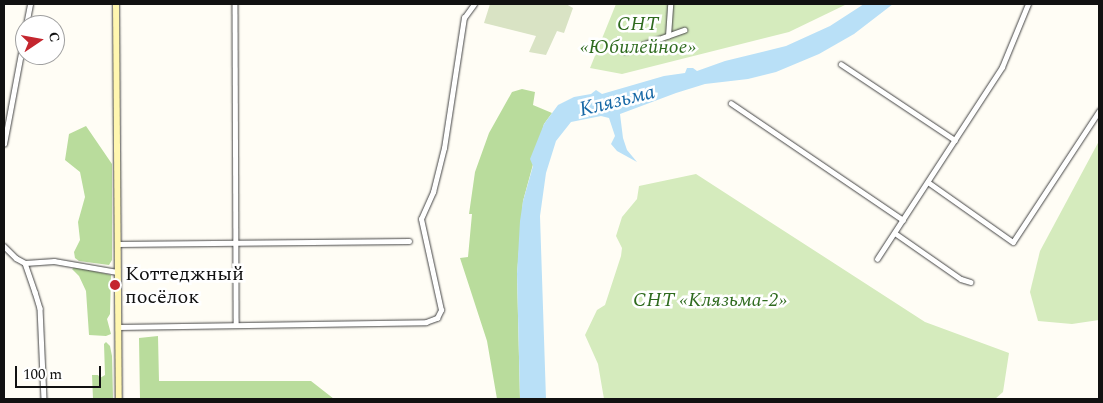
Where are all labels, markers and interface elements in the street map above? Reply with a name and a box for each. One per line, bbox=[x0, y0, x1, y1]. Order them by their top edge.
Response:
park label: СНТ «Юбилейное» bbox=[580, 13, 696, 60]
north arrow bbox=[15, 15, 65, 65]
text: С bbox=[43, 30, 65, 44]
water label: Клязьма bbox=[576, 79, 658, 123]
place label: Коттеджный посёлок bbox=[125, 262, 244, 309]
marker: Коттеджный посёлок bbox=[109, 279, 121, 291]
park label: СНТ «Клязьма-2» bbox=[633, 288, 787, 312]
scale bar bbox=[18, 356, 104, 388]
text: 100 m bbox=[23, 363, 62, 386]

